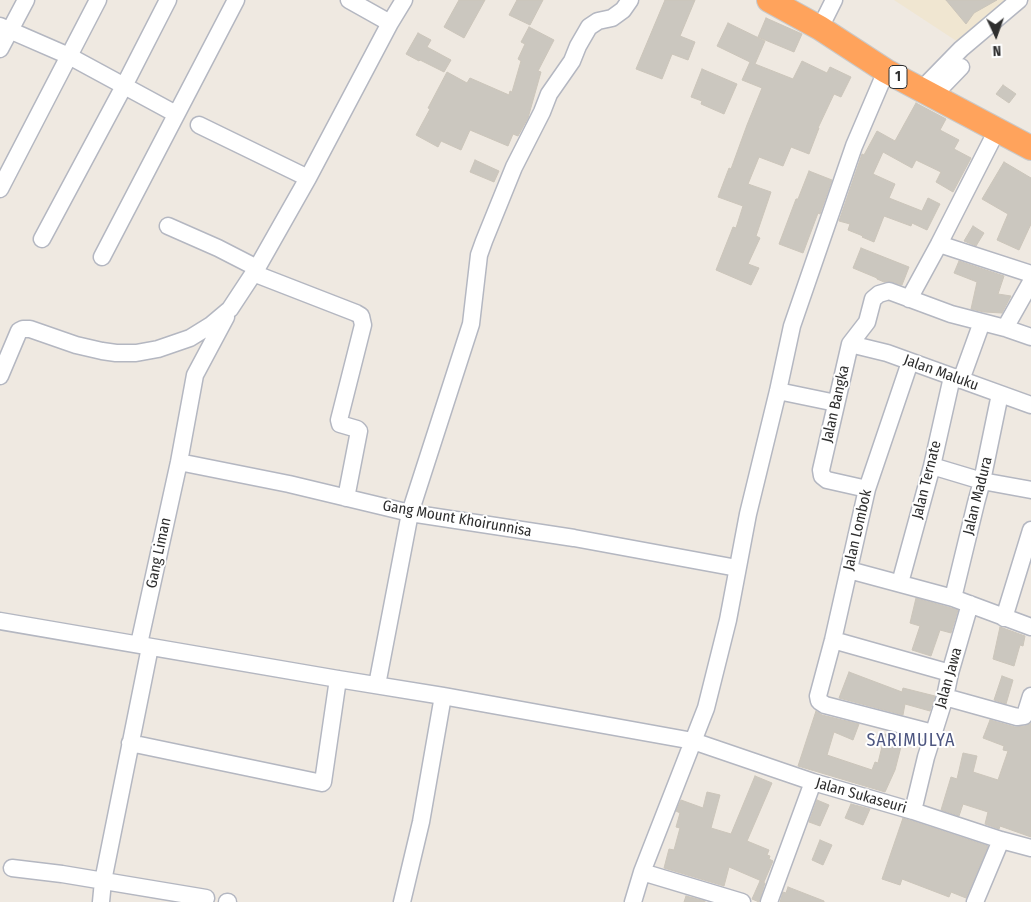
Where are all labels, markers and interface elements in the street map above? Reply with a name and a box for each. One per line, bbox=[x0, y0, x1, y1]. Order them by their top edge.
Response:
north arrow bbox=[971, 10, 1021, 60]
text: N bbox=[992, 42, 1001, 59]
road number: 1 bbox=[889, 66, 907, 88]
street label: Jalan Maluku bbox=[901, 351, 981, 395]
street label: Jalan Bangka bbox=[818, 364, 854, 444]
street label: Jalan Ternate bbox=[909, 439, 945, 521]
street label: Jalan Madura bbox=[960, 455, 996, 537]
street label: Jalan Lombok bbox=[840, 488, 876, 572]
street label: Gang Mount Khoirunnisa bbox=[381, 497, 533, 541]
street label: Gang Liman bbox=[143, 516, 175, 590]
street label: Jalan Jawa bbox=[932, 646, 966, 710]
district label: SARIMULYA bbox=[865, 730, 957, 752]
street label: Jalan Sukaseuri bbox=[813, 774, 909, 818]

